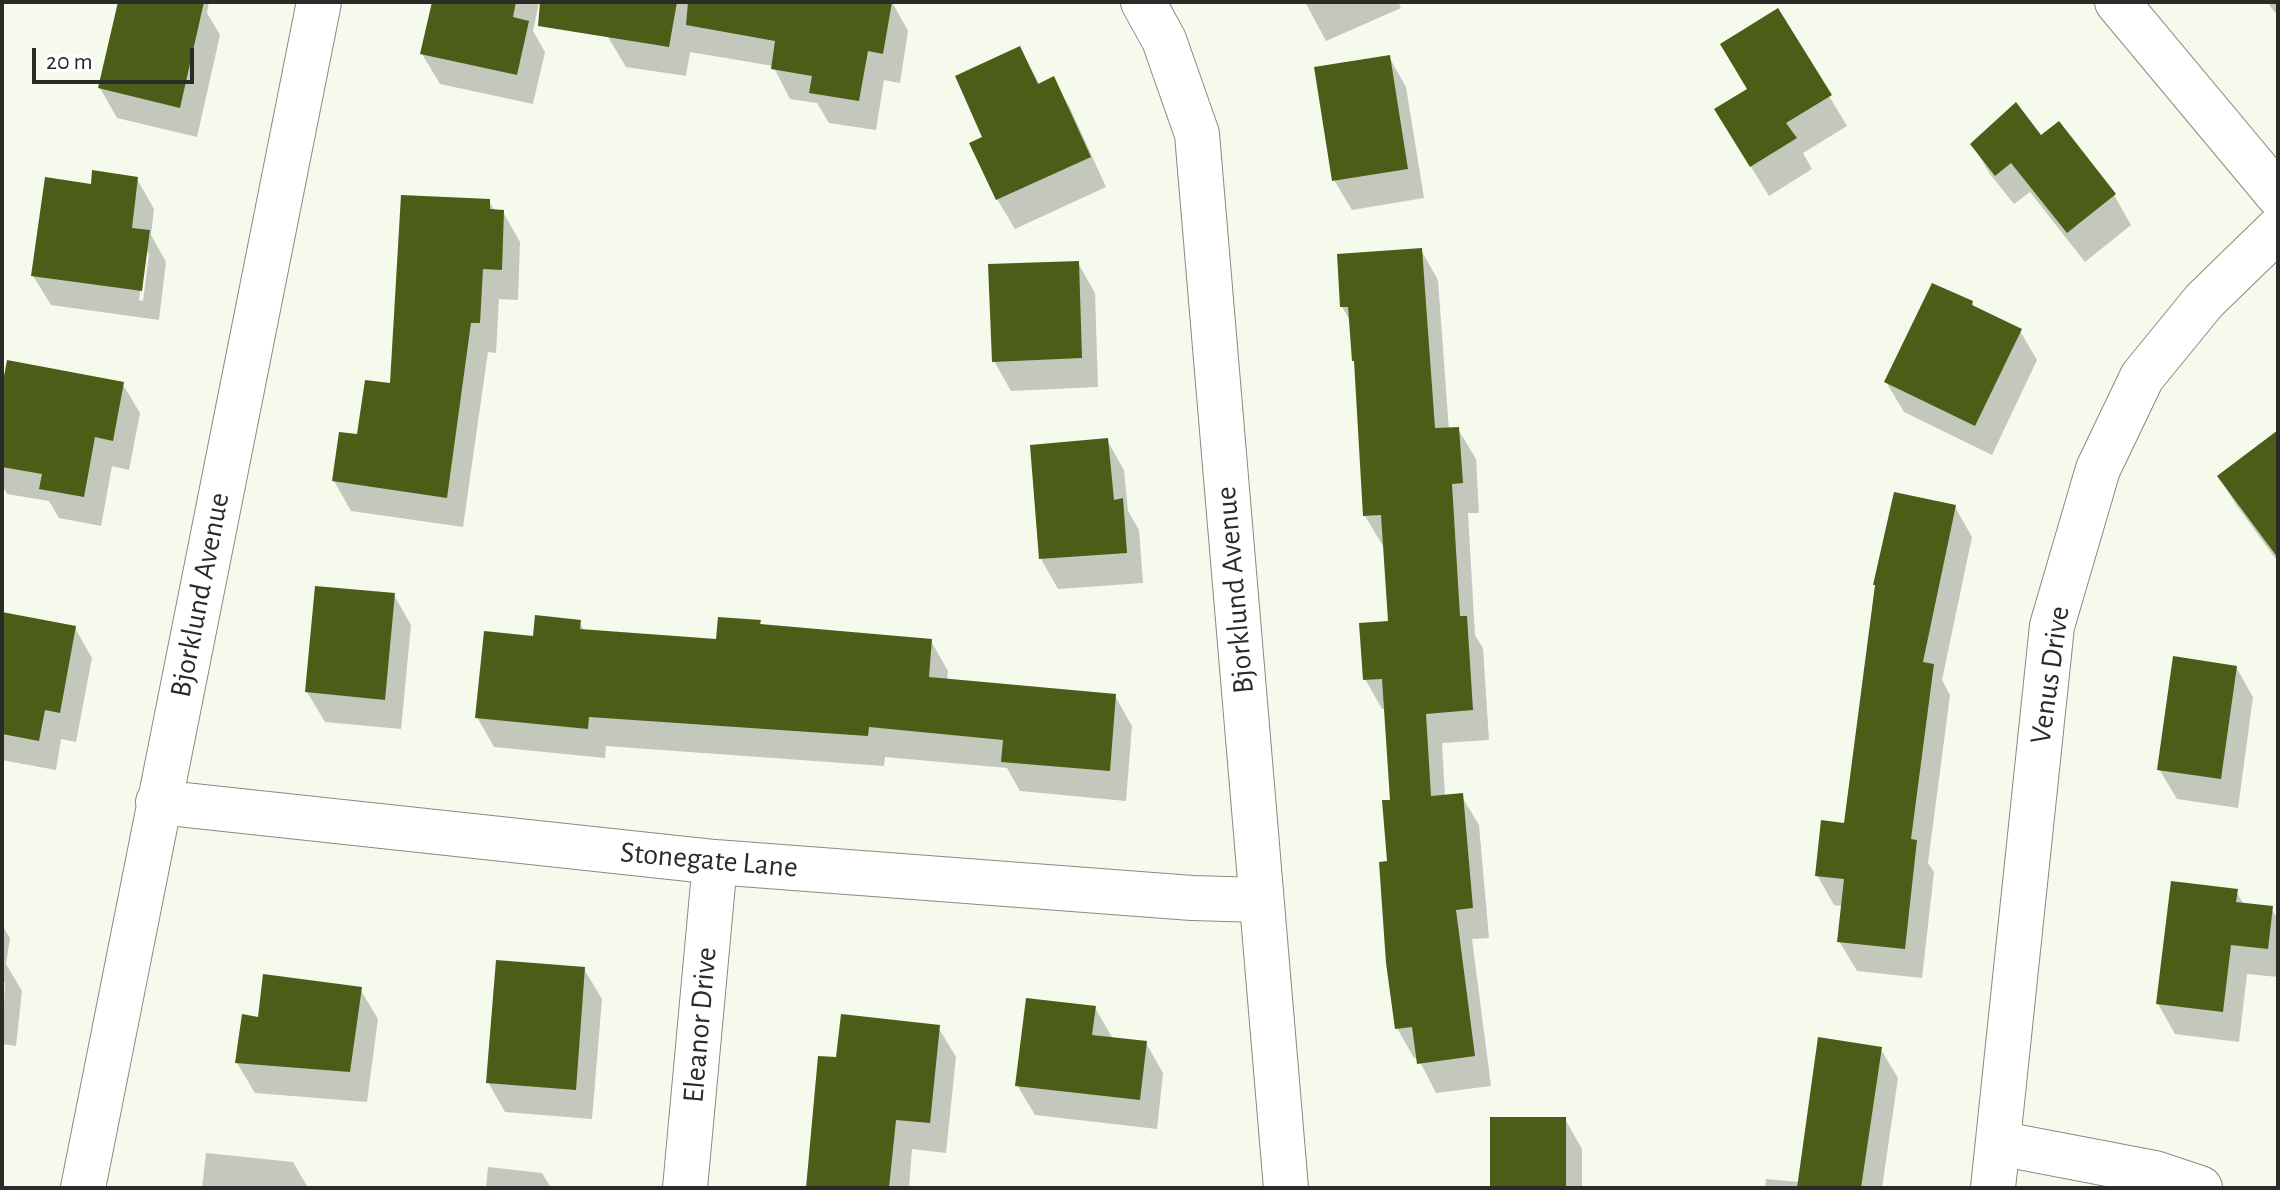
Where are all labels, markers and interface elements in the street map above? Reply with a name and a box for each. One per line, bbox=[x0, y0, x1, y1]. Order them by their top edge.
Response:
scale bar bbox=[36, 32, 198, 82]
text: 20 m bbox=[46, 50, 93, 74]
street label: Bjorklund Avenue bbox=[1208, 485, 1262, 695]
street label: Bjorklund Avenue bbox=[163, 490, 237, 700]
street label: Venus Drive bbox=[2023, 604, 2077, 746]
street label: Stonegate Lane bbox=[619, 834, 799, 886]
street label: Eleanor Drive bbox=[675, 946, 725, 1104]

